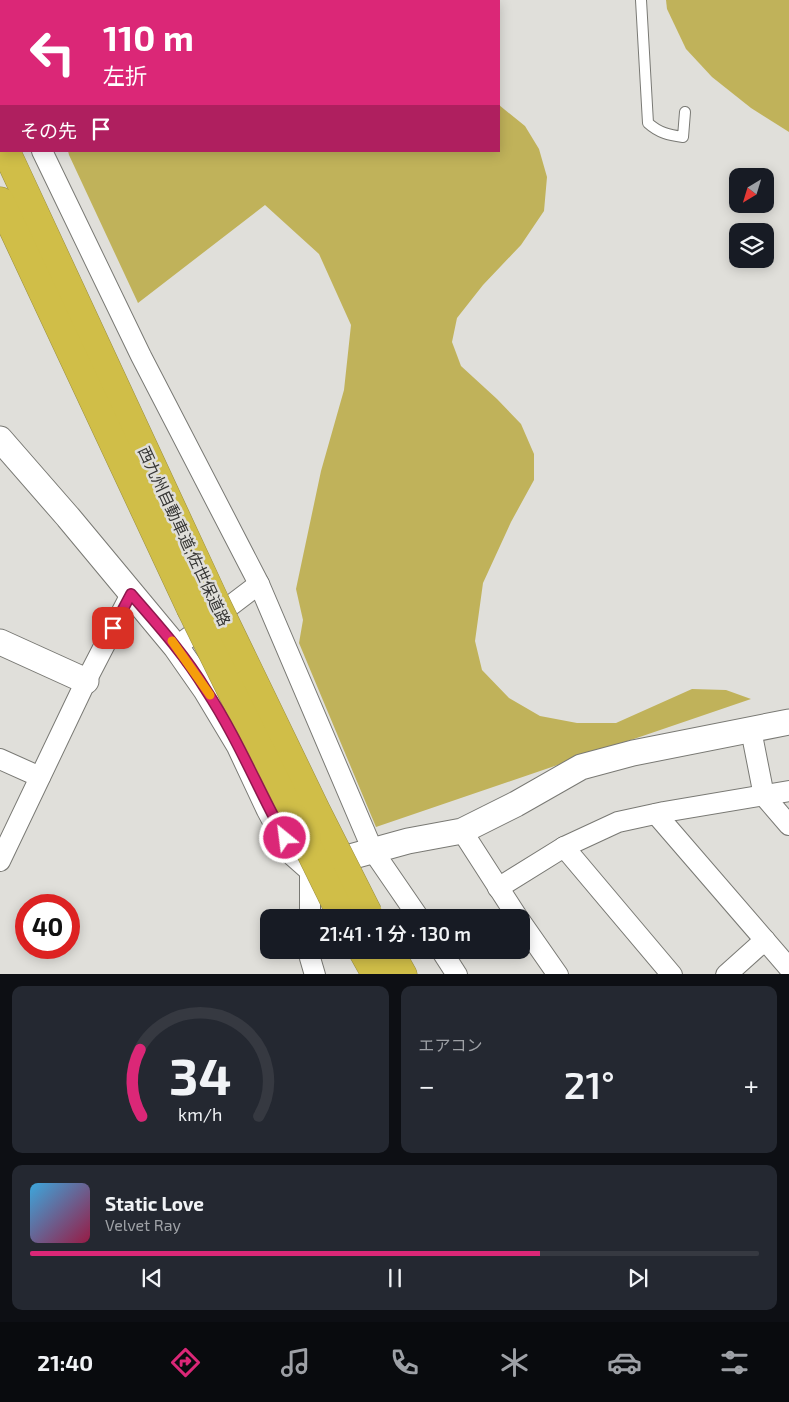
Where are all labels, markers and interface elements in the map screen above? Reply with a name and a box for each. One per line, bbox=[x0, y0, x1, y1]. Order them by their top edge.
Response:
text: 110 m bbox=[103, 16, 194, 58]
icon: left bbox=[20, 20, 85, 85]
text: 左折 bbox=[103, 62, 147, 88]
icon: arrive bbox=[87, 115, 115, 143]
text: その先 bbox=[20, 119, 77, 142]
north arrow bbox=[729, 168, 774, 212]
map controls bbox=[729, 168, 774, 268]
button: layers bbox=[729, 223, 774, 268]
street label: 西九州自動車道;佐世保道路 bbox=[135, 443, 235, 629]
pin bbox=[92, 607, 134, 649]
icon: arrive bbox=[99, 614, 127, 642]
position arrow bbox=[258, 811, 310, 863]
speed limit sign: 40 bbox=[15, 894, 80, 959]
text: 21:41 · 1 分 · 130 m bbox=[319, 922, 471, 945]
text: エアコン bbox=[419, 1035, 483, 1054]
text: 34 bbox=[169, 1043, 232, 1105]
text: 21° bbox=[564, 1061, 615, 1107]
text: − bbox=[419, 1068, 435, 1102]
text: + bbox=[744, 1068, 759, 1102]
text: km/h bbox=[178, 1103, 222, 1125]
text: Static Love bbox=[105, 1192, 204, 1215]
text: Velvet Ray bbox=[105, 1215, 181, 1234]
icon: previous bbox=[138, 1264, 166, 1292]
icon: pause bbox=[381, 1264, 409, 1292]
icon: next bbox=[624, 1264, 652, 1292]
icon: directions bbox=[168, 1345, 203, 1380]
icon: music bbox=[278, 1345, 313, 1380]
icon: phone bbox=[387, 1345, 422, 1380]
icon: climate bbox=[497, 1345, 532, 1380]
icon: car bbox=[607, 1345, 642, 1380]
icon: filters bbox=[717, 1345, 752, 1380]
text: 21:40 bbox=[37, 1349, 93, 1375]

